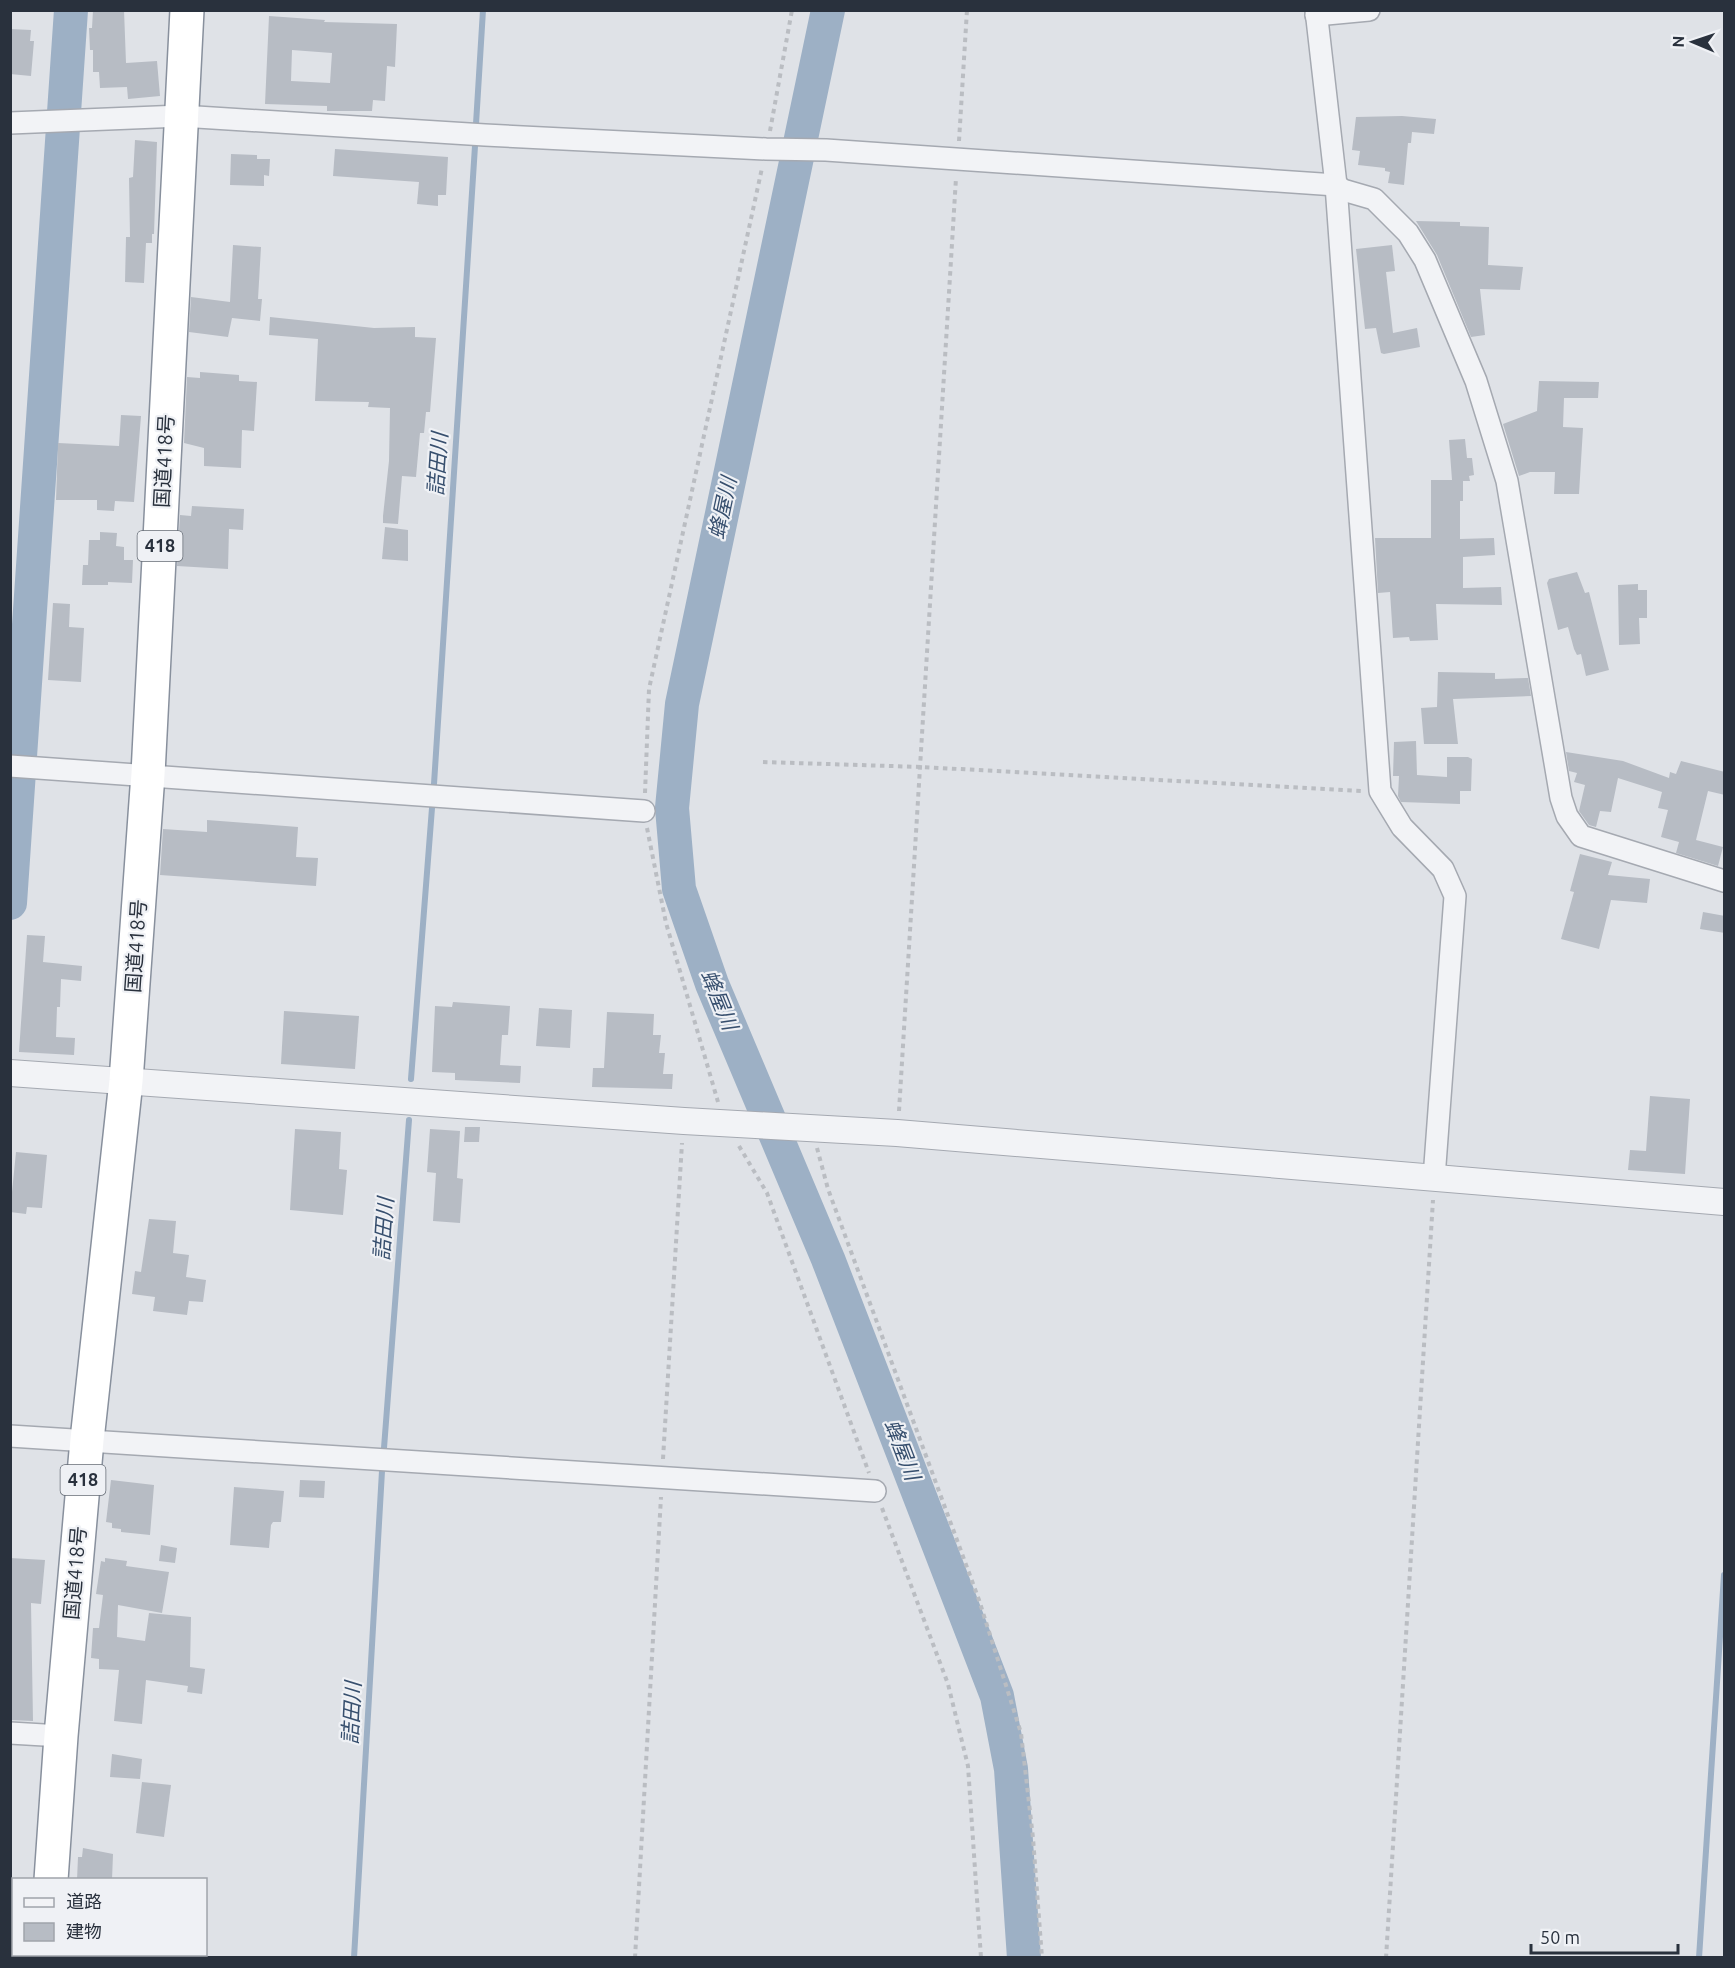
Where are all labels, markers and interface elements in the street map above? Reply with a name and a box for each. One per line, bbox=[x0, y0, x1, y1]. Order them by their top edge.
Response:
north arrow bbox=[1663, 12, 1723, 72]
text: N bbox=[1669, 35, 1687, 48]
street label: 国道418号 bbox=[150, 414, 177, 508]
water label: 詰田川 bbox=[423, 430, 451, 496]
water label: 蜂屋川 bbox=[704, 473, 741, 541]
road number: 418 bbox=[138, 531, 182, 561]
street label: 国道418号 bbox=[121, 898, 150, 994]
water label: 蜂屋川 bbox=[697, 966, 744, 1035]
water label: 詰田川 bbox=[369, 1195, 397, 1261]
water label: 蜂屋川 bbox=[880, 1416, 926, 1485]
road number: 418 bbox=[60, 1465, 106, 1495]
street label: 国道418号 bbox=[59, 1525, 90, 1621]
water label: 詰田川 bbox=[337, 1679, 365, 1745]
legend bbox=[12, 1878, 207, 1956]
text: 道路 bbox=[66, 1891, 102, 1911]
scale bar bbox=[1531, 1917, 1678, 1955]
text: 建物 bbox=[66, 1921, 102, 1941]
text: 50 m bbox=[1540, 1927, 1580, 1947]

